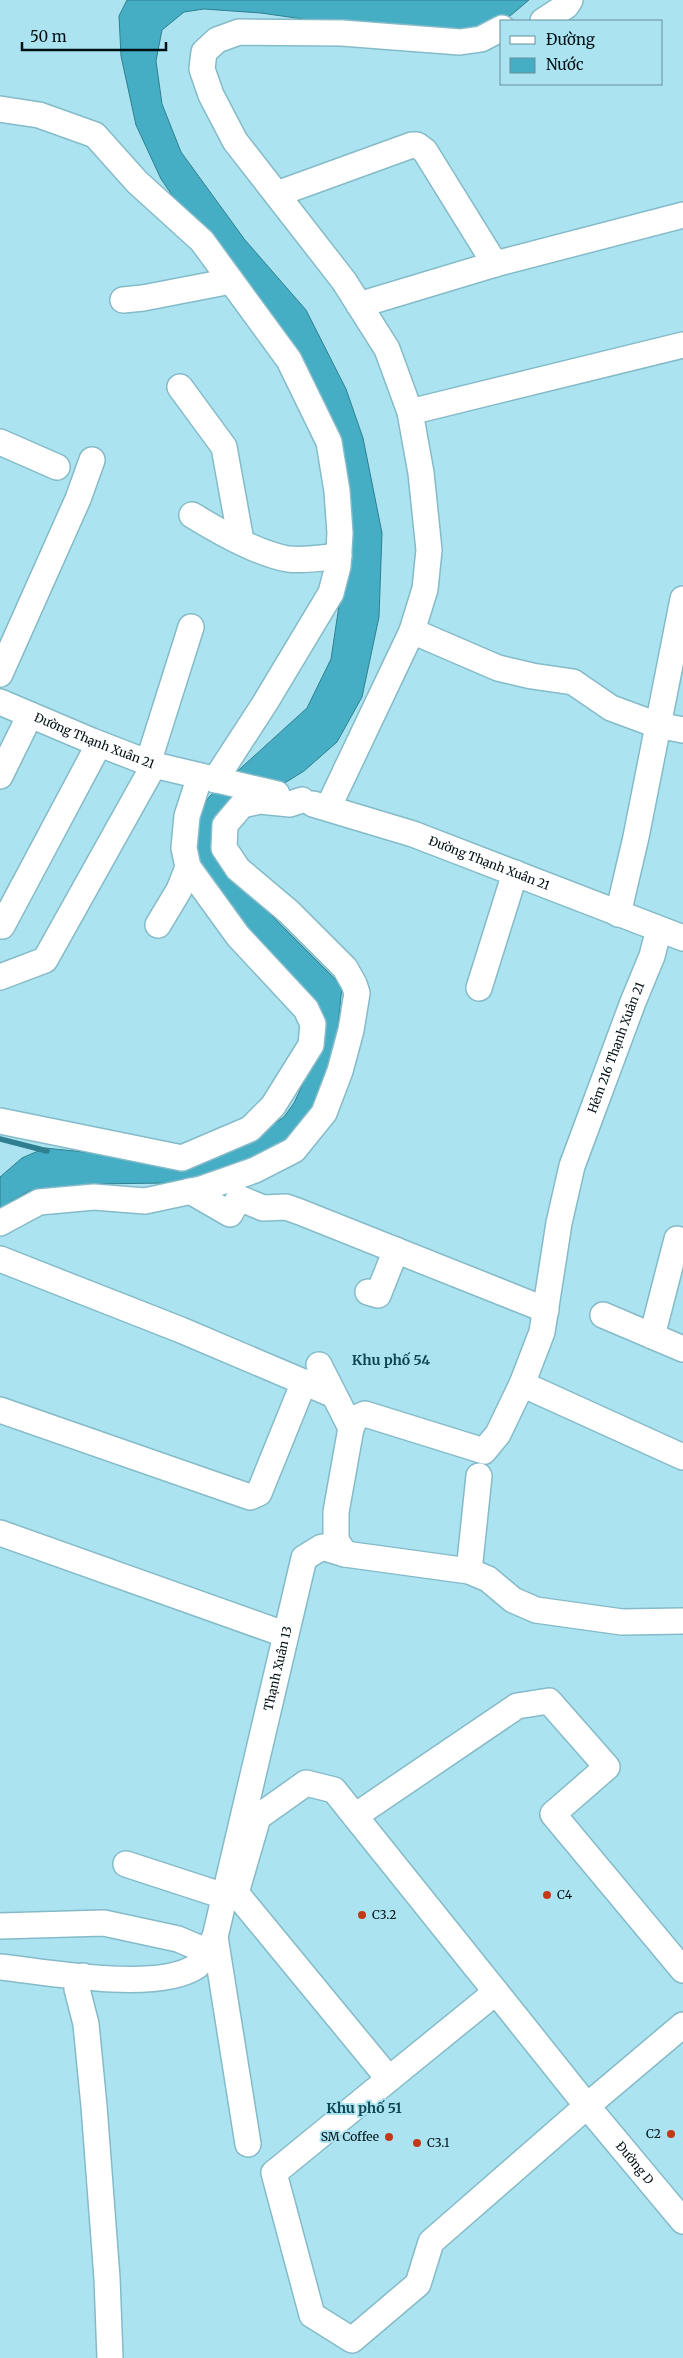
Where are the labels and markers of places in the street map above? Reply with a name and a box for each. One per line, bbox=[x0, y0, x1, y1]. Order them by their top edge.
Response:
place label: C4 bbox=[557, 1887, 573, 1902]
marker: C4 bbox=[541, 1889, 553, 1901]
place label: C3.2 bbox=[372, 1907, 396, 1922]
marker: C3.2 bbox=[356, 1909, 368, 1921]
place label: С2 bbox=[646, 2126, 661, 2141]
marker: С2 bbox=[665, 2128, 677, 2140]
place label: SM Coffee bbox=[321, 2129, 379, 2144]
marker: SM Coffee bbox=[383, 2131, 395, 2143]
place label: С3.1 bbox=[427, 2135, 450, 2150]
marker: С3.1 bbox=[411, 2137, 423, 2149]

